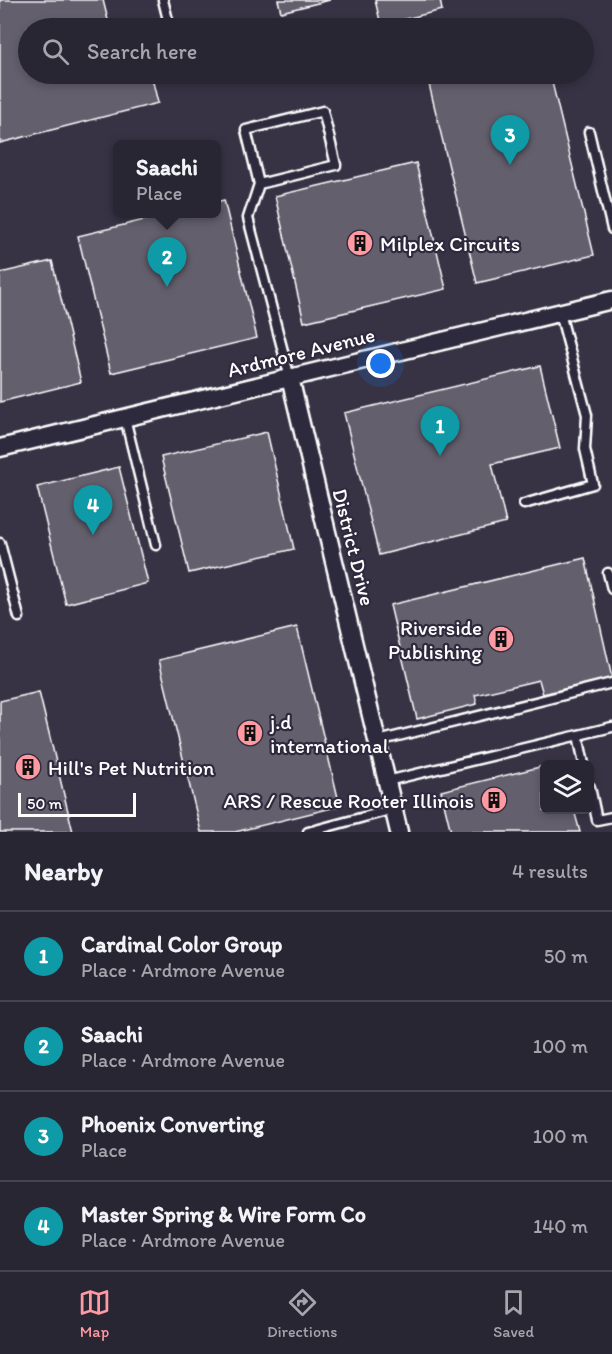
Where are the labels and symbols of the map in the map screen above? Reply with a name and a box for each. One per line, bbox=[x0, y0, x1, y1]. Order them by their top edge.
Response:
pin: 3 bbox=[490, 116, 530, 165]
building icon: Milplex Circuits bbox=[345, 228, 375, 258]
place label: Milplex Circuits bbox=[380, 231, 520, 256]
pin: 2 bbox=[148, 238, 186, 287]
street label: Ardmore Avenue bbox=[225, 322, 377, 382]
your location bbox=[366, 349, 395, 378]
pin: 1 bbox=[420, 406, 460, 456]
pin: 4 bbox=[74, 486, 112, 535]
street label: District Drive bbox=[327, 486, 381, 608]
place label: Riverside Publishing bbox=[388, 615, 482, 664]
building icon: Riverside Publishing bbox=[486, 624, 516, 654]
place label: j.d international bbox=[269, 709, 389, 758]
building icon: j.d international bbox=[235, 718, 265, 748]
building icon: Hill's Pet Nutrition bbox=[13, 752, 43, 782]
place label: Hill's Pet Nutrition bbox=[48, 755, 214, 780]
building icon: ARS / Rescue Rooter Illinois bbox=[479, 785, 509, 815]
place label: ARS / Rescue Rooter Illinois bbox=[224, 788, 474, 813]
scale bar bbox=[18, 790, 136, 818]

